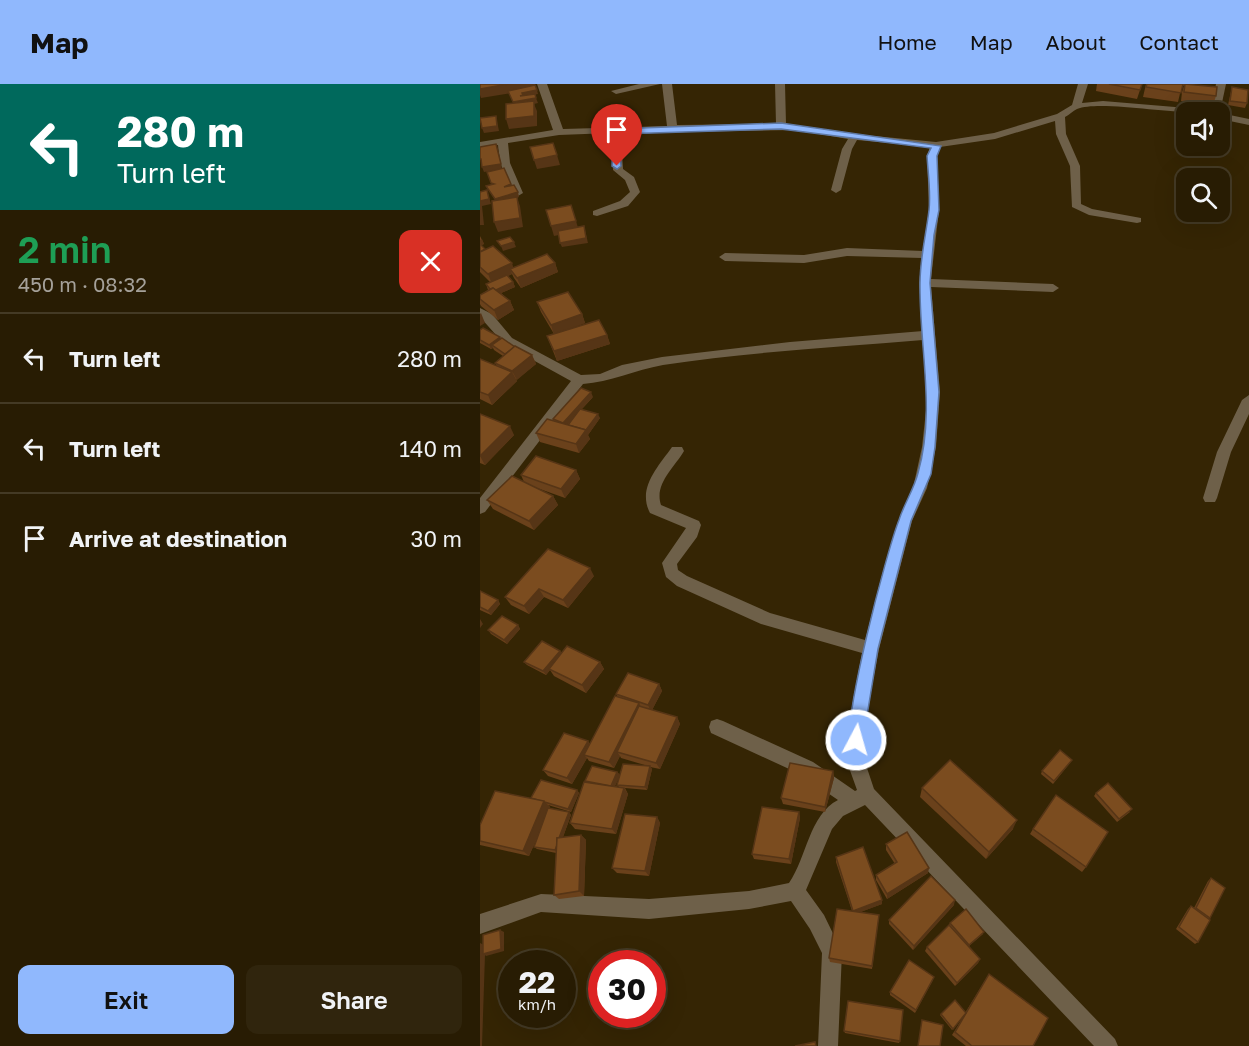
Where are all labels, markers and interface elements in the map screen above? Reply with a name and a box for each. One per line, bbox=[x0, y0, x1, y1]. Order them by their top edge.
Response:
text: Map bbox=[30, 26, 88, 59]
text: Home bbox=[877, 29, 937, 55]
text: Map bbox=[970, 29, 1013, 55]
text: About bbox=[1046, 29, 1106, 55]
text: Contact bbox=[1139, 29, 1219, 55]
map controls bbox=[1176, 102, 1230, 222]
button: sound bbox=[1176, 102, 1230, 156]
pin bbox=[591, 104, 642, 166]
text: 280 m bbox=[117, 106, 244, 156]
icon: left bbox=[18, 108, 96, 186]
icon: arrive bbox=[600, 113, 633, 146]
text: Turn left bbox=[117, 157, 226, 189]
button: search bbox=[1176, 168, 1230, 222]
text: 2 min bbox=[18, 228, 112, 271]
button: close bbox=[399, 230, 462, 293]
text: 450 m · 08:32 bbox=[18, 272, 147, 296]
icon: left bbox=[18, 342, 51, 375]
text: Turn left bbox=[69, 345, 160, 372]
text: 280 m bbox=[397, 345, 462, 372]
icon: left bbox=[18, 432, 51, 465]
text: Turn left bbox=[69, 435, 160, 462]
text: 140 m bbox=[399, 435, 462, 462]
icon: arrive bbox=[18, 522, 51, 555]
text: Arrive at destination bbox=[69, 525, 287, 552]
text: 30 m bbox=[411, 525, 462, 552]
position arrow bbox=[824, 708, 888, 772]
speed limit sign: 30 bbox=[588, 950, 666, 1028]
text: 22 bbox=[519, 964, 555, 1000]
button: Exit bbox=[18, 965, 234, 1034]
button: Share bbox=[246, 965, 462, 1034]
text: km/h bbox=[518, 995, 556, 1013]

